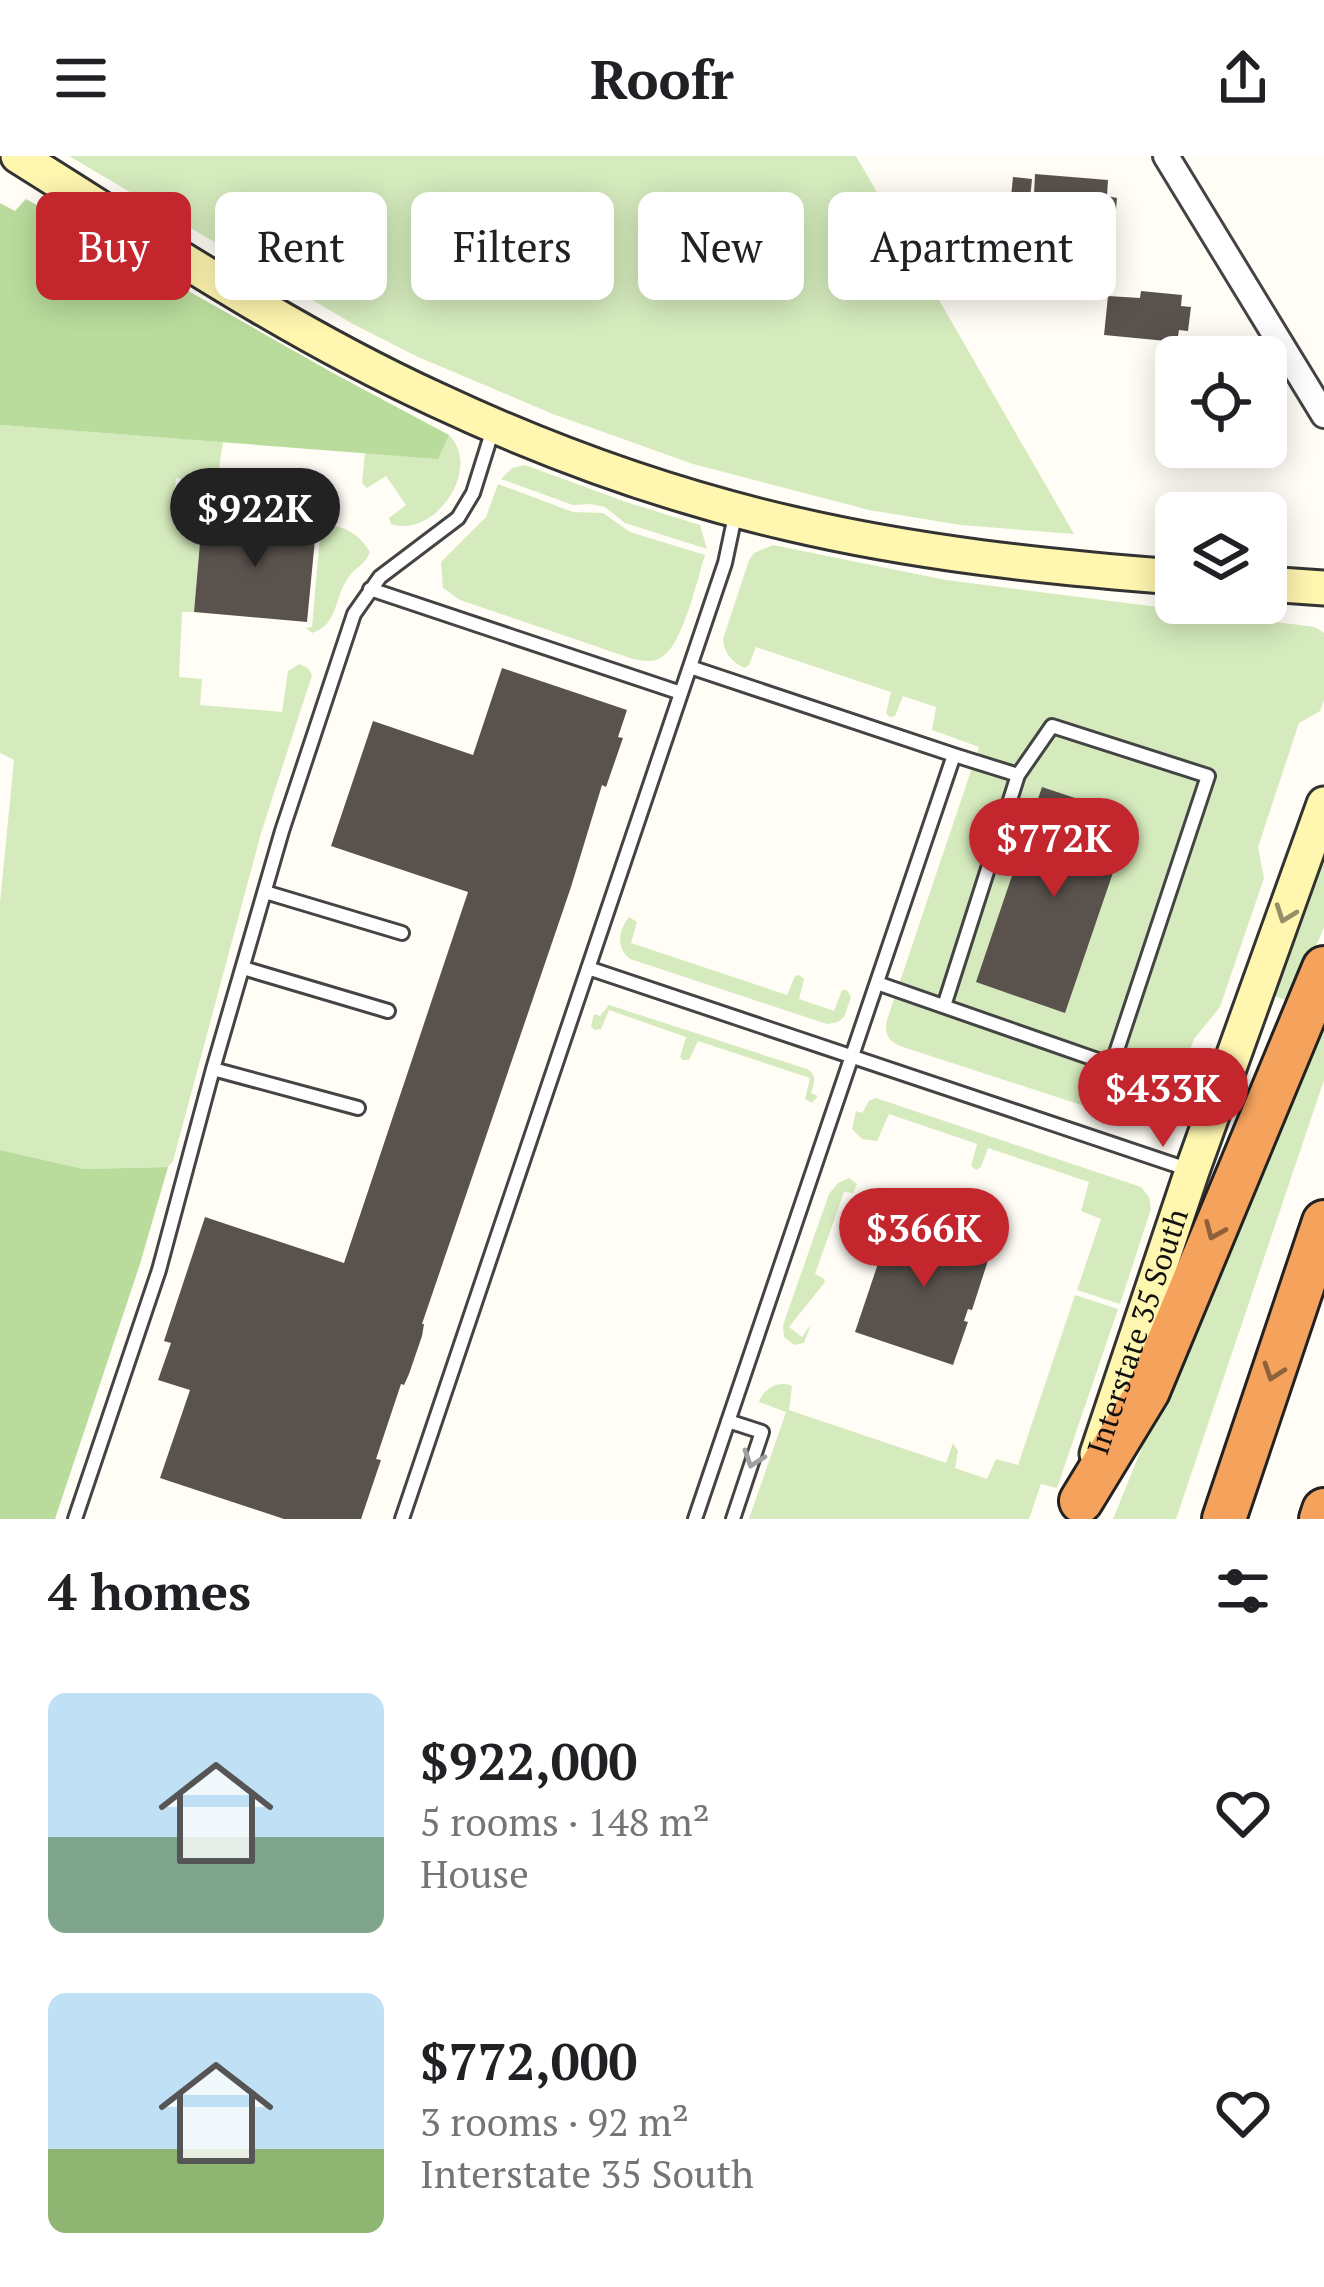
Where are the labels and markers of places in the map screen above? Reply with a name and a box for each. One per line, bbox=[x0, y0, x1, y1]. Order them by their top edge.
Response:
pin: $922K bbox=[171, 468, 339, 570]
pin: $772K bbox=[970, 798, 1138, 900]
pin: $433K bbox=[1079, 1048, 1247, 1150]
pin: $366K bbox=[840, 1188, 1008, 1290]

